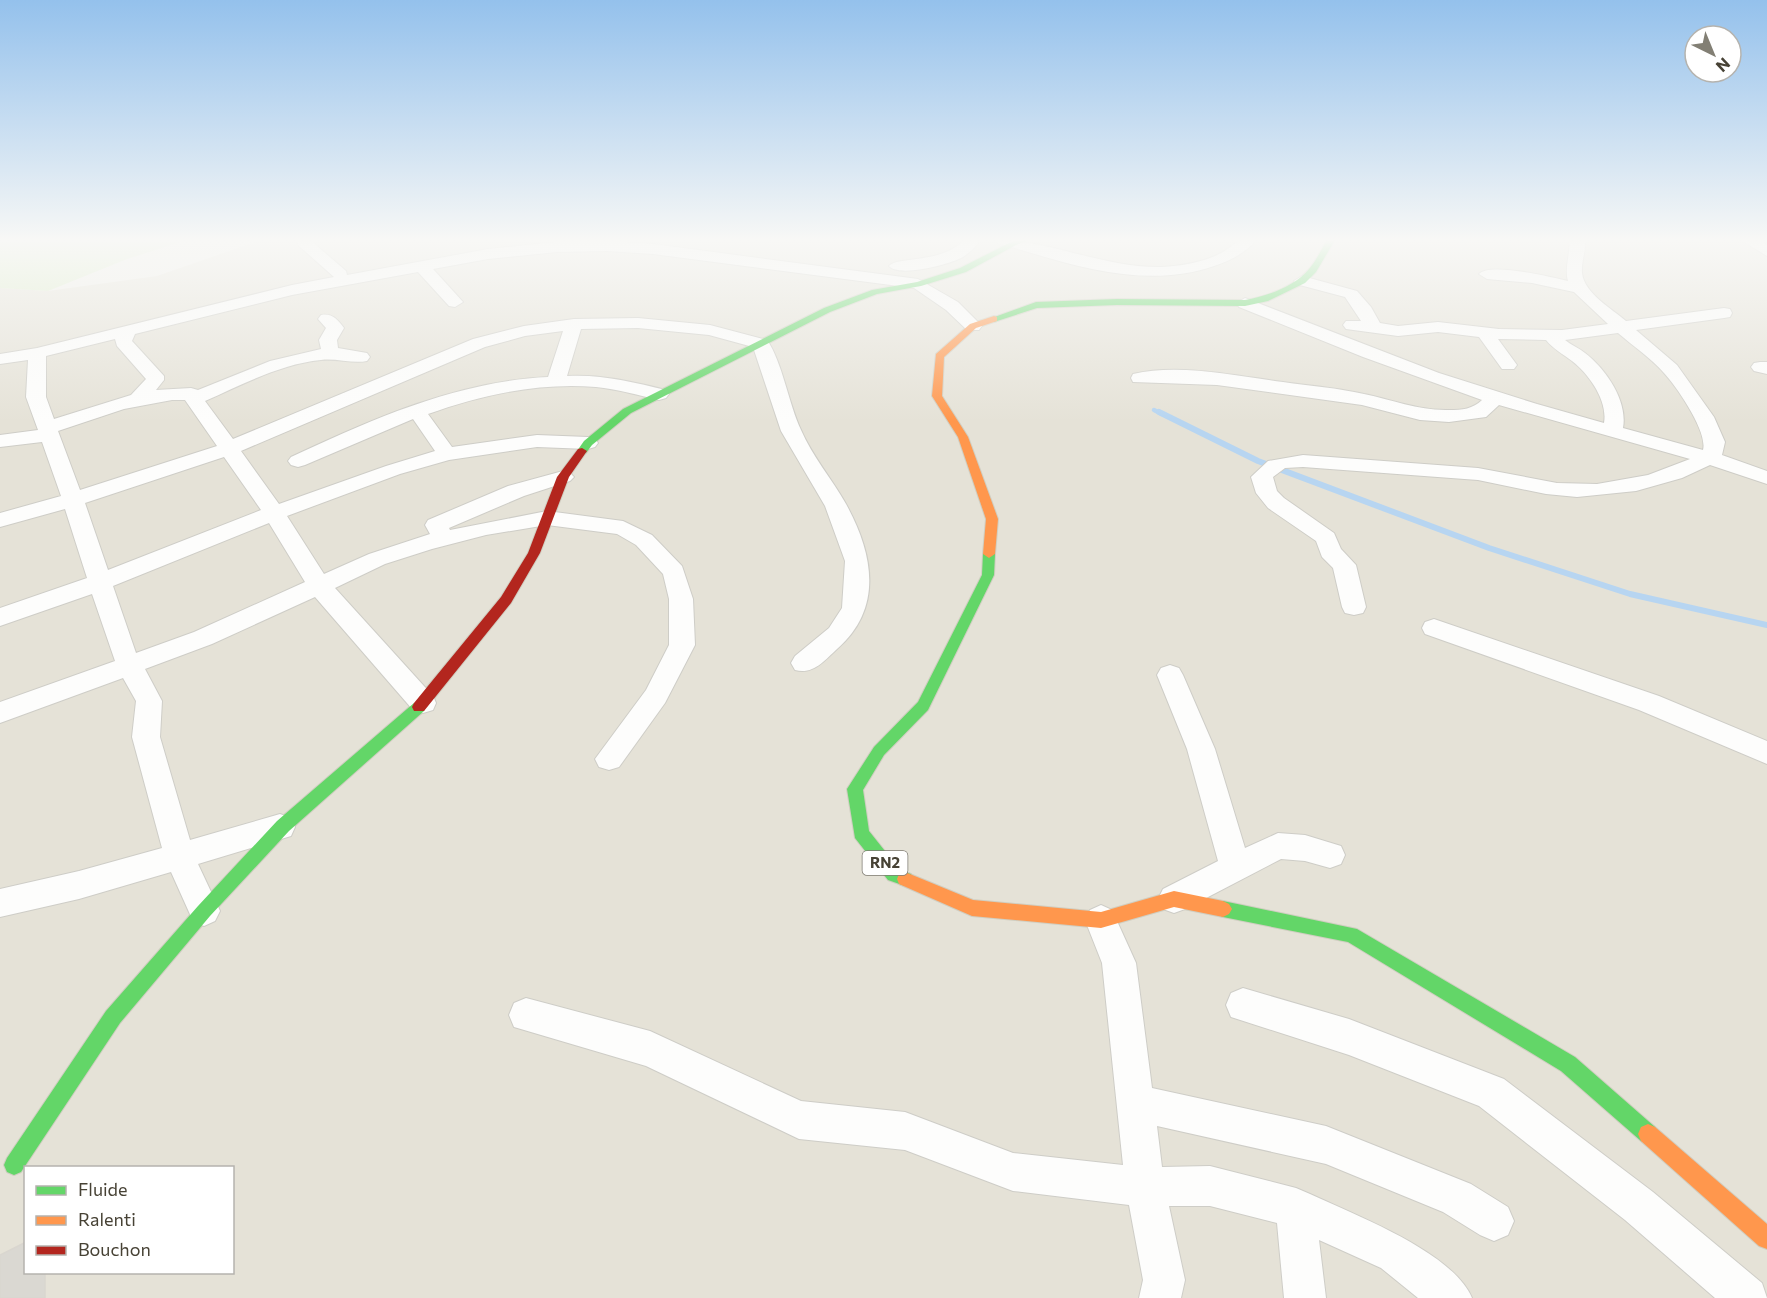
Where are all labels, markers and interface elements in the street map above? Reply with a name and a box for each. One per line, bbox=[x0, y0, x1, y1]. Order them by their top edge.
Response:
north arrow bbox=[1683, 24, 1743, 84]
text: N bbox=[1713, 54, 1734, 76]
road number: RN2 bbox=[862, 851, 908, 875]
legend bbox=[24, 1166, 234, 1274]
text: Fluide bbox=[78, 1178, 127, 1200]
text: Ralenti bbox=[78, 1208, 136, 1230]
text: Bouchon bbox=[78, 1238, 151, 1260]

